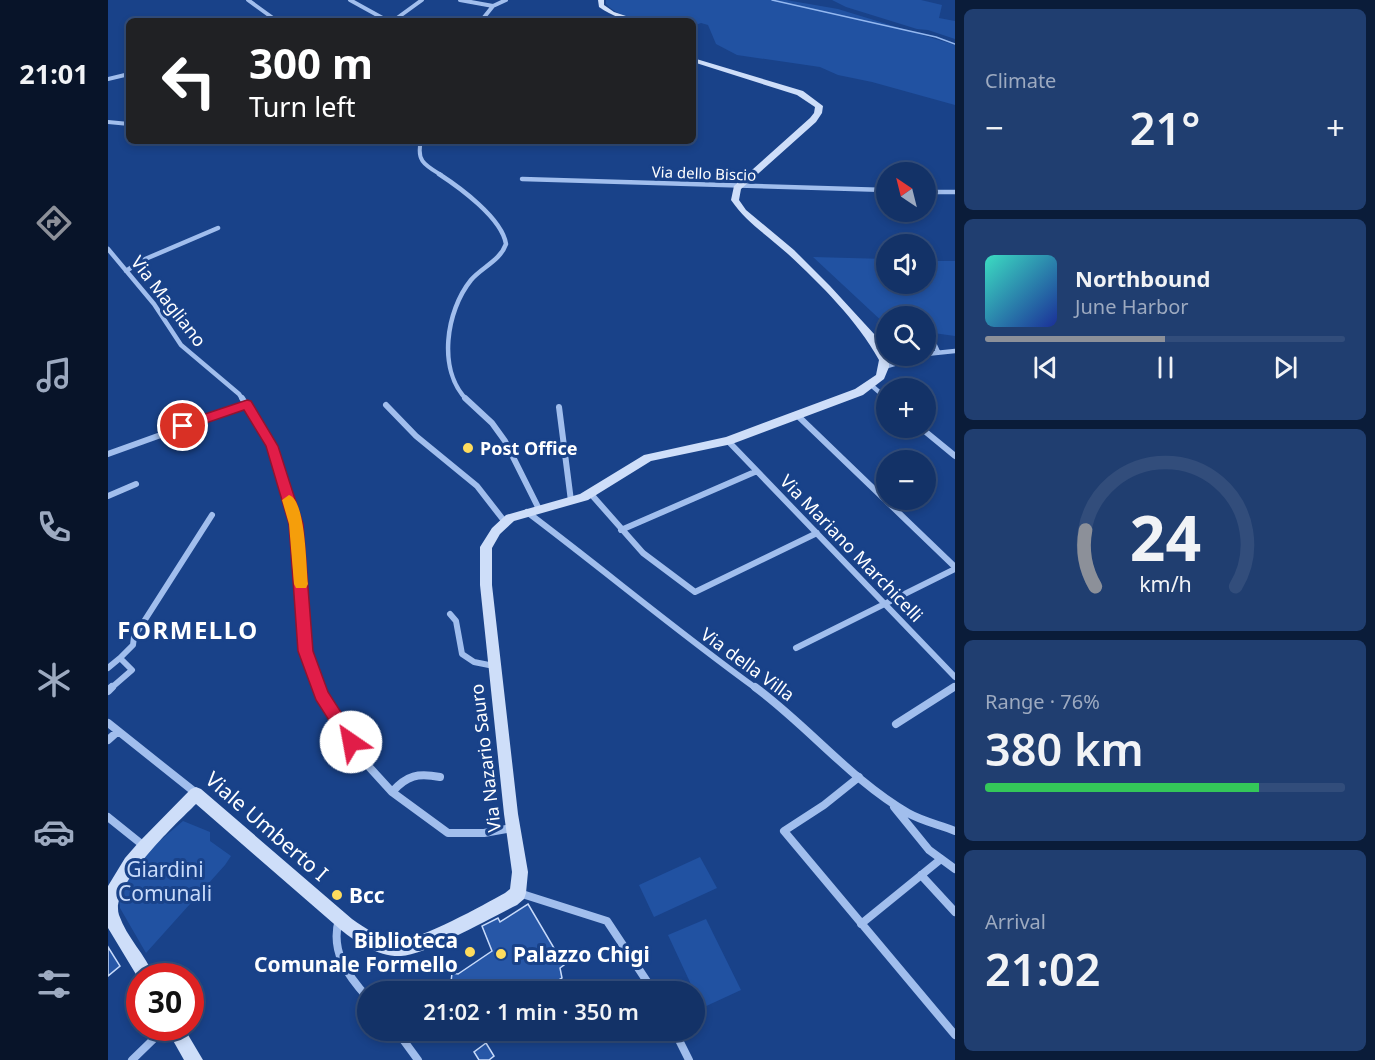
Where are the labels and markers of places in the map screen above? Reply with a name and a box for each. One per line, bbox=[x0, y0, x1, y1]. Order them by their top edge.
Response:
pin bbox=[157, 400, 208, 451]
place label: Post Office bbox=[480, 436, 578, 460]
marker: Post Office bbox=[461, 441, 475, 455]
place label: Bcc bbox=[349, 881, 385, 909]
marker: Bcc bbox=[330, 888, 344, 902]
place label: Biblioteca Comunale Formello bbox=[254, 926, 458, 978]
place label: Palazzo Chigi bbox=[513, 940, 650, 968]
marker: Biblioteca Comunale Formello bbox=[463, 945, 477, 959]
marker: Palazzo Chigi bbox=[494, 947, 508, 961]

